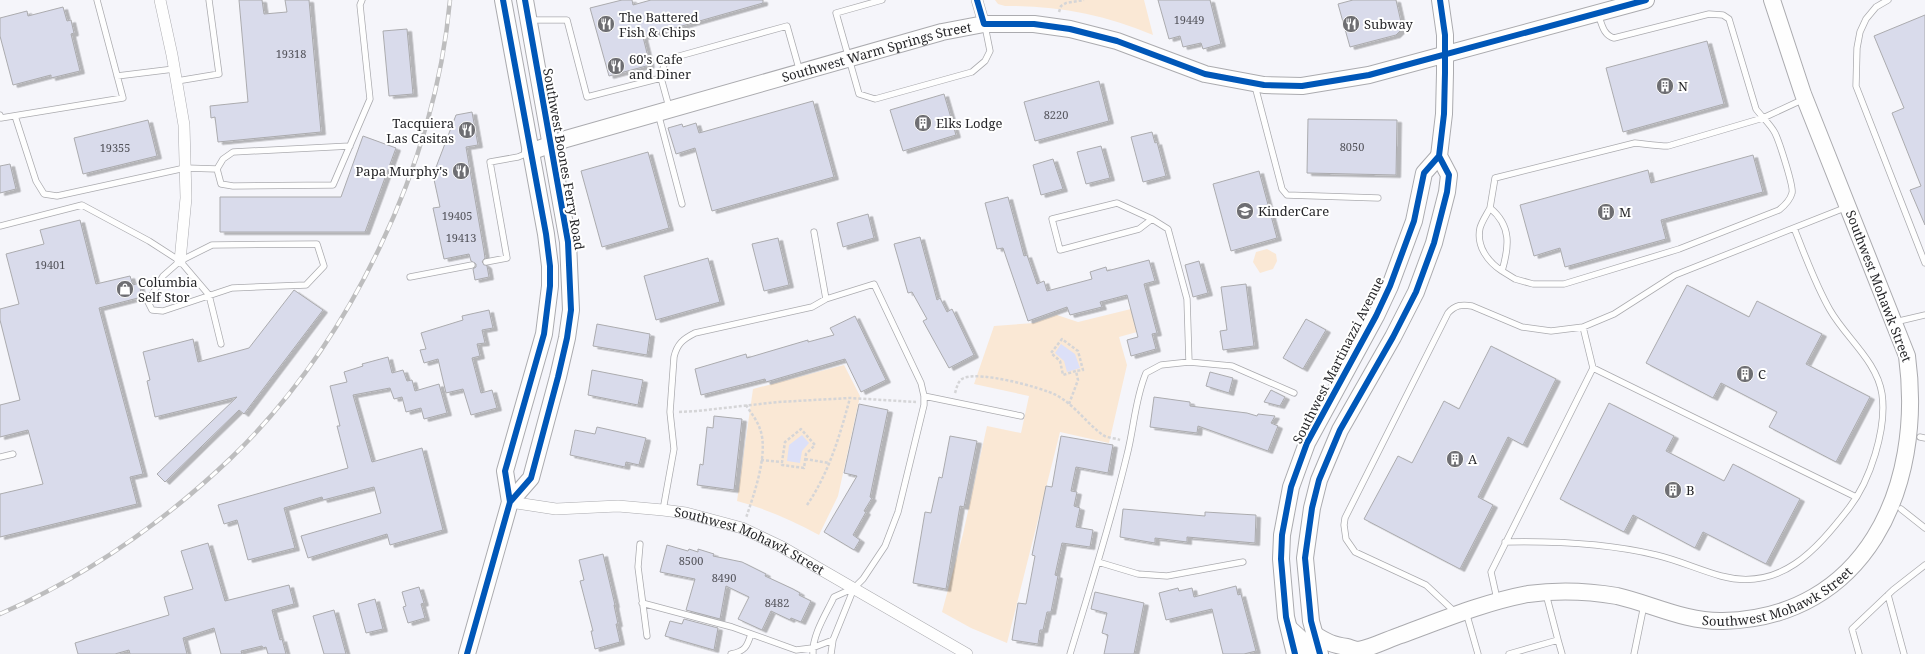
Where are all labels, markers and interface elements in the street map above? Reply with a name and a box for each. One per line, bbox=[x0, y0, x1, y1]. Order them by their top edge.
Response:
place label: The Battered Fish & Chips bbox=[619, 8, 699, 41]
house number: 19449 bbox=[1174, 12, 1204, 27]
restaurant icon: The Battered Fish & Chips bbox=[596, 14, 616, 34]
restaurant icon: Subway bbox=[1341, 14, 1361, 34]
place label: Subway bbox=[1364, 15, 1414, 33]
street label: Southwest Warm Springs Street bbox=[780, 18, 973, 86]
house number: 19318 bbox=[276, 46, 306, 61]
place label: 60's Cafe and Diner bbox=[629, 50, 691, 83]
restaurant icon: 60's Cafe and Diner bbox=[606, 56, 626, 76]
street label: Southwest Boones Ferry Road bbox=[539, 67, 589, 251]
building icon: N bbox=[1655, 76, 1675, 96]
place label: N bbox=[1678, 77, 1688, 95]
house number: 8220 bbox=[1044, 107, 1068, 122]
building icon: Elks Lodge bbox=[913, 113, 933, 133]
place label: Tacquiera Las Casitas bbox=[386, 114, 454, 147]
place label: Elks Lodge bbox=[936, 114, 1003, 132]
restaurant icon: Tacquiera Las Casitas bbox=[457, 120, 477, 140]
house number: 8050 bbox=[1340, 139, 1364, 154]
house number: 19355 bbox=[100, 140, 130, 155]
restaurant icon: Papa Murphy's bbox=[451, 161, 471, 181]
place label: Papa Murphy's bbox=[356, 162, 448, 180]
school or university icon: KinderCare bbox=[1235, 201, 1255, 221]
place label: KinderCare bbox=[1258, 202, 1329, 220]
building icon: M bbox=[1596, 202, 1616, 222]
place label: M bbox=[1619, 203, 1631, 221]
street label: Southwest Mohawk Street bbox=[1842, 207, 1916, 365]
house number: 19405 bbox=[442, 208, 472, 223]
house number: 19413 bbox=[446, 230, 476, 245]
house number: 19401 bbox=[35, 257, 65, 272]
place label: Columbia Self Stor bbox=[138, 273, 198, 306]
street label: Southwest Martinazzi Avenue bbox=[1288, 273, 1388, 447]
shop icon: Columbia Self Stor bbox=[115, 279, 135, 299]
building icon: C bbox=[1735, 364, 1755, 384]
place label: C bbox=[1758, 365, 1766, 383]
building icon: A bbox=[1445, 449, 1465, 469]
place label: A bbox=[1468, 450, 1478, 468]
building icon: B bbox=[1663, 480, 1683, 500]
place label: B bbox=[1686, 481, 1695, 499]
street label: Southwest Mohawk Street bbox=[673, 503, 828, 579]
house number: 8500 bbox=[679, 553, 703, 568]
street label: Southwest Mohawk Street bbox=[1701, 562, 1856, 630]
house number: 8490 bbox=[712, 570, 736, 585]
house number: 8482 bbox=[765, 595, 789, 610]

